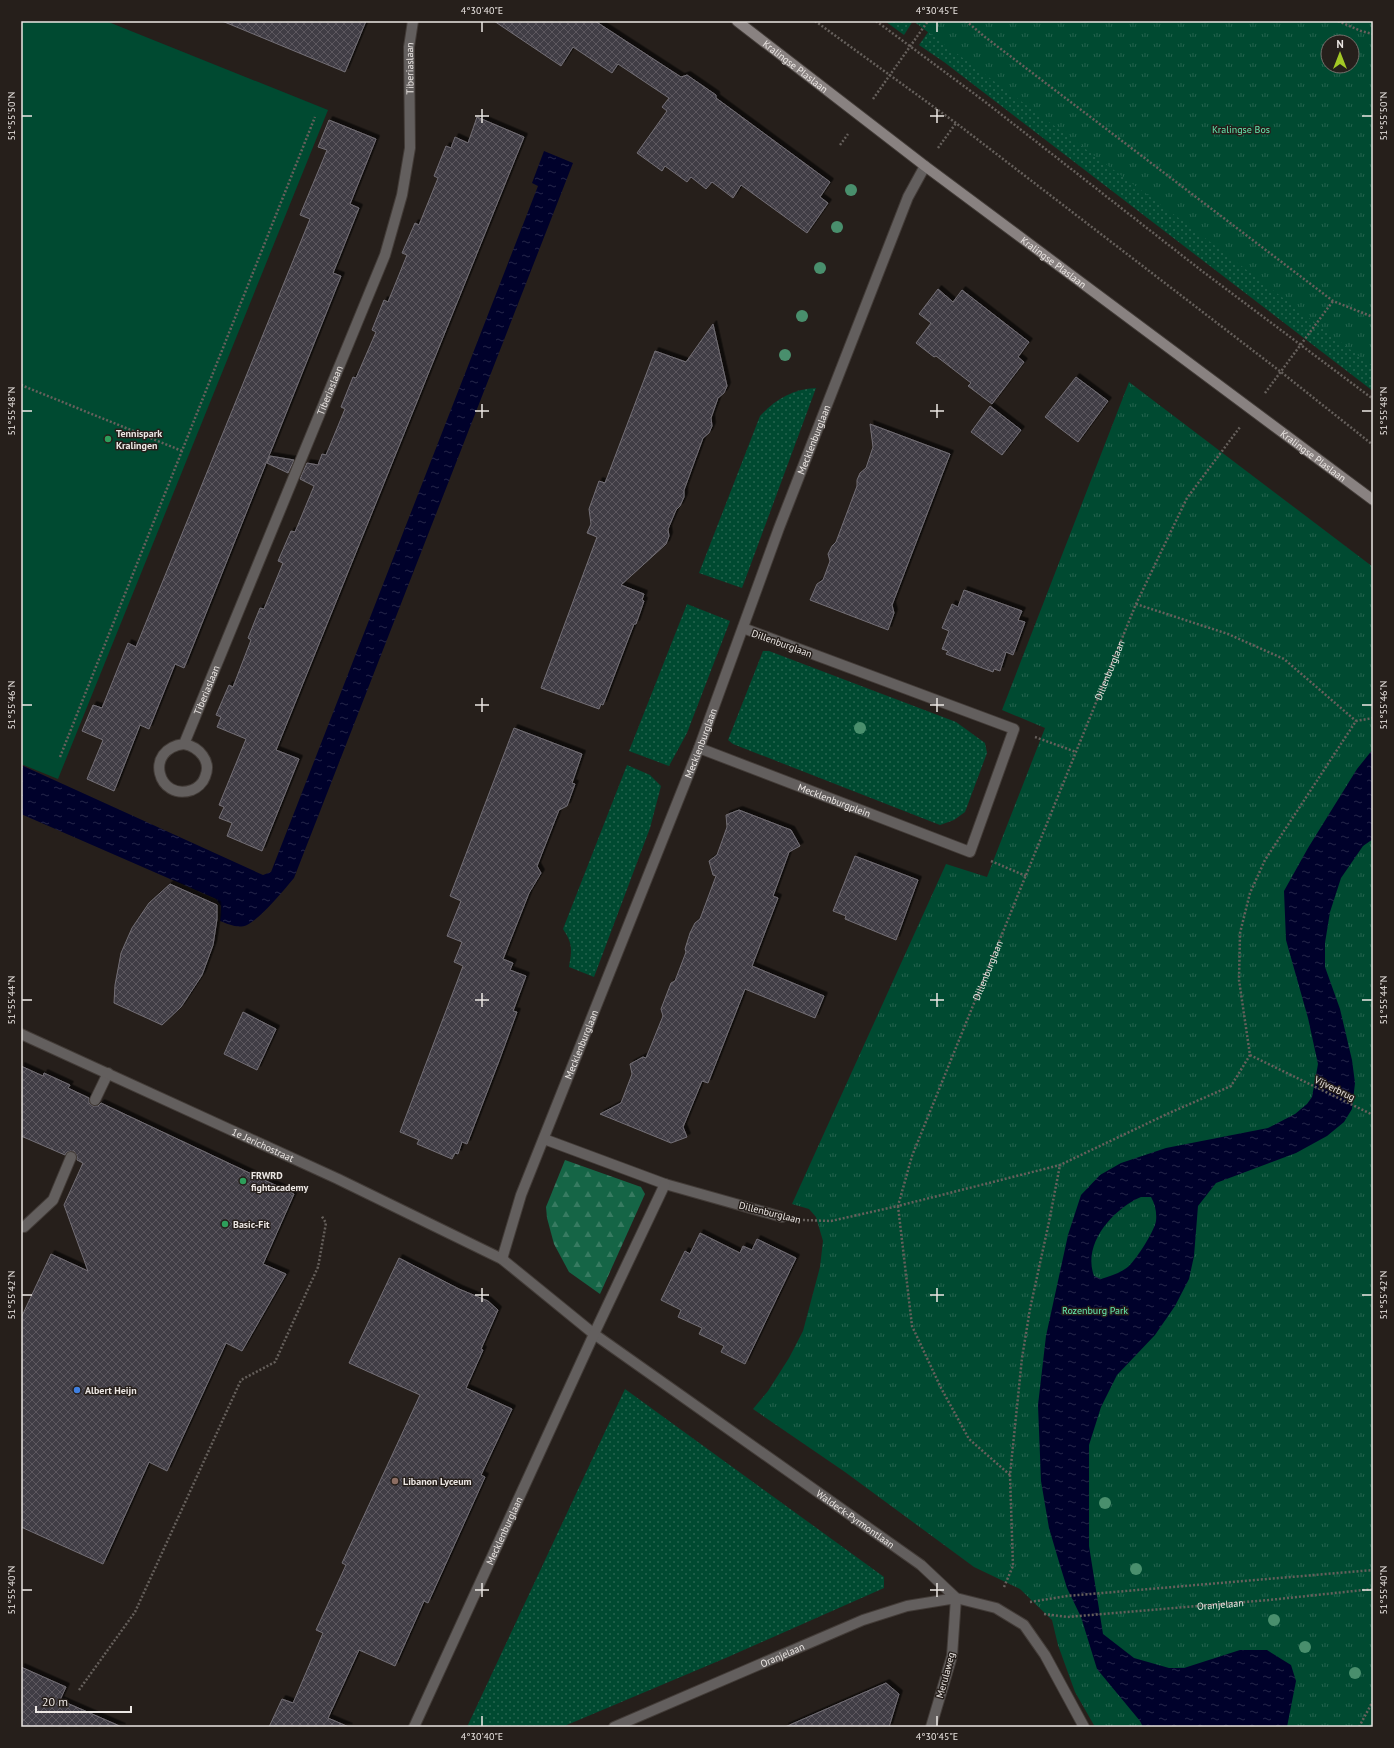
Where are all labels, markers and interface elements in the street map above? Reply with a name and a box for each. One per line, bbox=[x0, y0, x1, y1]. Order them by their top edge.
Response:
text: 4°30'40"E bbox=[461, 4, 503, 17]
text: 4°30'45"E bbox=[916, 4, 958, 17]
north arrow bbox=[1320, 34, 1360, 74]
street label: Kralingse Plaslaan bbox=[760, 37, 830, 96]
text: N bbox=[1336, 37, 1344, 51]
street label: Tiberiaslaan bbox=[403, 41, 417, 95]
text: 51°55'50"N bbox=[5, 91, 18, 141]
text: 51°55'50"N bbox=[1377, 91, 1390, 141]
park label: Kralingse Bos bbox=[1212, 123, 1270, 136]
street label: Kralingse Plaslaan bbox=[1018, 234, 1089, 291]
street label: Tiberiaslaan bbox=[314, 364, 346, 417]
text: 51°55'48"N bbox=[5, 386, 18, 436]
text: 51°55'48"N bbox=[1377, 386, 1390, 436]
street label: Mecklenburglaan bbox=[795, 403, 833, 476]
place label: Tennispark Kralingen bbox=[116, 427, 162, 452]
street label: Kralingse Plaslaan bbox=[1278, 427, 1349, 485]
marker: Tennispark Kralingen bbox=[103, 434, 113, 444]
street label: Dillenburglaan bbox=[750, 627, 814, 660]
street label: Dillenburglaan bbox=[1092, 638, 1128, 702]
street label: Tiberiaslaan bbox=[191, 663, 223, 717]
text: 51°55'46"N bbox=[5, 680, 18, 730]
text: 51°55'46"N bbox=[1377, 680, 1390, 730]
street label: Mecklenburglaan bbox=[682, 707, 720, 780]
street label: Mecklenburgplein bbox=[796, 781, 872, 820]
street label: Dillenburglaan bbox=[970, 939, 1006, 1002]
text: 51°55'44"N bbox=[5, 975, 18, 1025]
text: 51°55'44"N bbox=[1377, 975, 1390, 1025]
street label: Mecklenburglaan bbox=[562, 1008, 601, 1081]
street label: Vijverbrug bbox=[1311, 1073, 1357, 1104]
street label: 1e Jerichostraat bbox=[229, 1125, 296, 1165]
place label: FRWRD fightacademy bbox=[251, 1169, 309, 1194]
marker: FRWRD fightacademy bbox=[238, 1176, 248, 1186]
street label: Dillenburglaan bbox=[738, 1198, 802, 1226]
place label: Basic-Fit bbox=[233, 1218, 270, 1231]
marker: Basic-Fit bbox=[220, 1219, 230, 1229]
text: 51°55'42"N bbox=[5, 1270, 18, 1320]
text: 51°55'42"N bbox=[1377, 1270, 1390, 1320]
park label: Rozenburg Park bbox=[1062, 1304, 1128, 1317]
place label: Albert Heijn bbox=[85, 1384, 137, 1397]
marker: Albert Heijn bbox=[72, 1385, 82, 1395]
place label: Libanon Lyceum bbox=[403, 1475, 472, 1488]
marker: Libanon Lyceum bbox=[390, 1476, 400, 1486]
street label: Waldeck-Pyrmontlaan bbox=[814, 1487, 897, 1551]
street label: Mecklenburglaan bbox=[483, 1495, 526, 1567]
text: 51°55'40"N bbox=[5, 1565, 18, 1615]
text: 51°55'40"N bbox=[1377, 1565, 1390, 1615]
street label: Oranjelaan bbox=[1196, 1596, 1244, 1613]
street label: Oranjelaan bbox=[758, 1640, 806, 1670]
street label: Merulaweg bbox=[933, 1651, 958, 1700]
scale bar bbox=[36, 1688, 131, 1714]
text: 20 m bbox=[42, 1694, 68, 1709]
text: 4°30'40"E bbox=[461, 1730, 503, 1743]
text: 4°30'45"E bbox=[916, 1730, 958, 1743]

